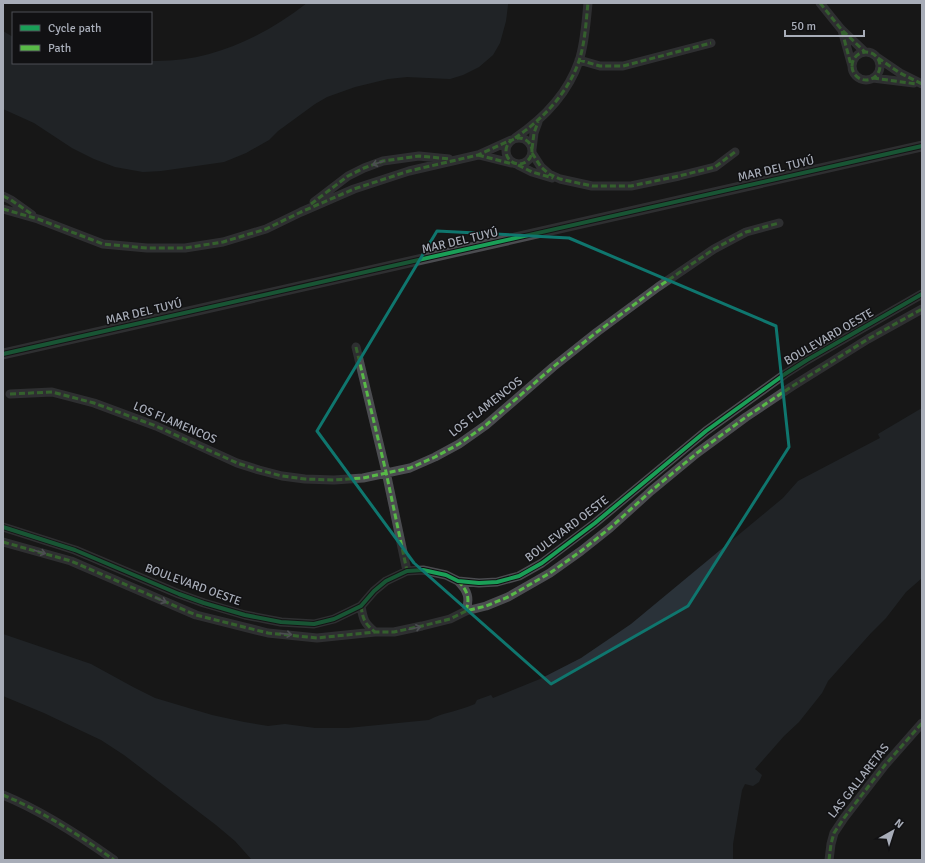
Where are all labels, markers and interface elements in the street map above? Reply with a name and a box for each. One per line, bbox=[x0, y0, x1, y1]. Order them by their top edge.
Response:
legend bbox=[12, 12, 152, 64]
scale bar bbox=[785, 12, 864, 38]
text: 50 m bbox=[791, 19, 816, 34]
text: Cycle path bbox=[48, 21, 101, 36]
text: Path bbox=[48, 41, 71, 56]
street label: MAR DEL TUYÚ bbox=[736, 153, 816, 185]
one-way arrow bbox=[372, 159, 384, 167]
street label: MAR DEL TUYÚ bbox=[420, 225, 500, 257]
street label: MAR DEL TUYÚ bbox=[104, 296, 184, 328]
street label: BOULEVARD OESTE bbox=[782, 305, 877, 369]
street label: LOS FLAMENCOS bbox=[446, 373, 526, 440]
street label: LOS FLAMENCOS bbox=[131, 399, 219, 447]
street label: BOULEVARD OESTE bbox=[522, 492, 612, 565]
one-way arrow bbox=[34, 549, 47, 557]
street label: BOULEVARD OESTE bbox=[143, 561, 243, 609]
one-way arrow bbox=[155, 597, 167, 605]
one-way arrow bbox=[408, 623, 421, 631]
one-way arrow bbox=[279, 631, 292, 638]
street label: LAS GALLARETAS bbox=[825, 740, 893, 821]
north arrow bbox=[873, 811, 913, 851]
text: N bbox=[892, 816, 906, 831]

